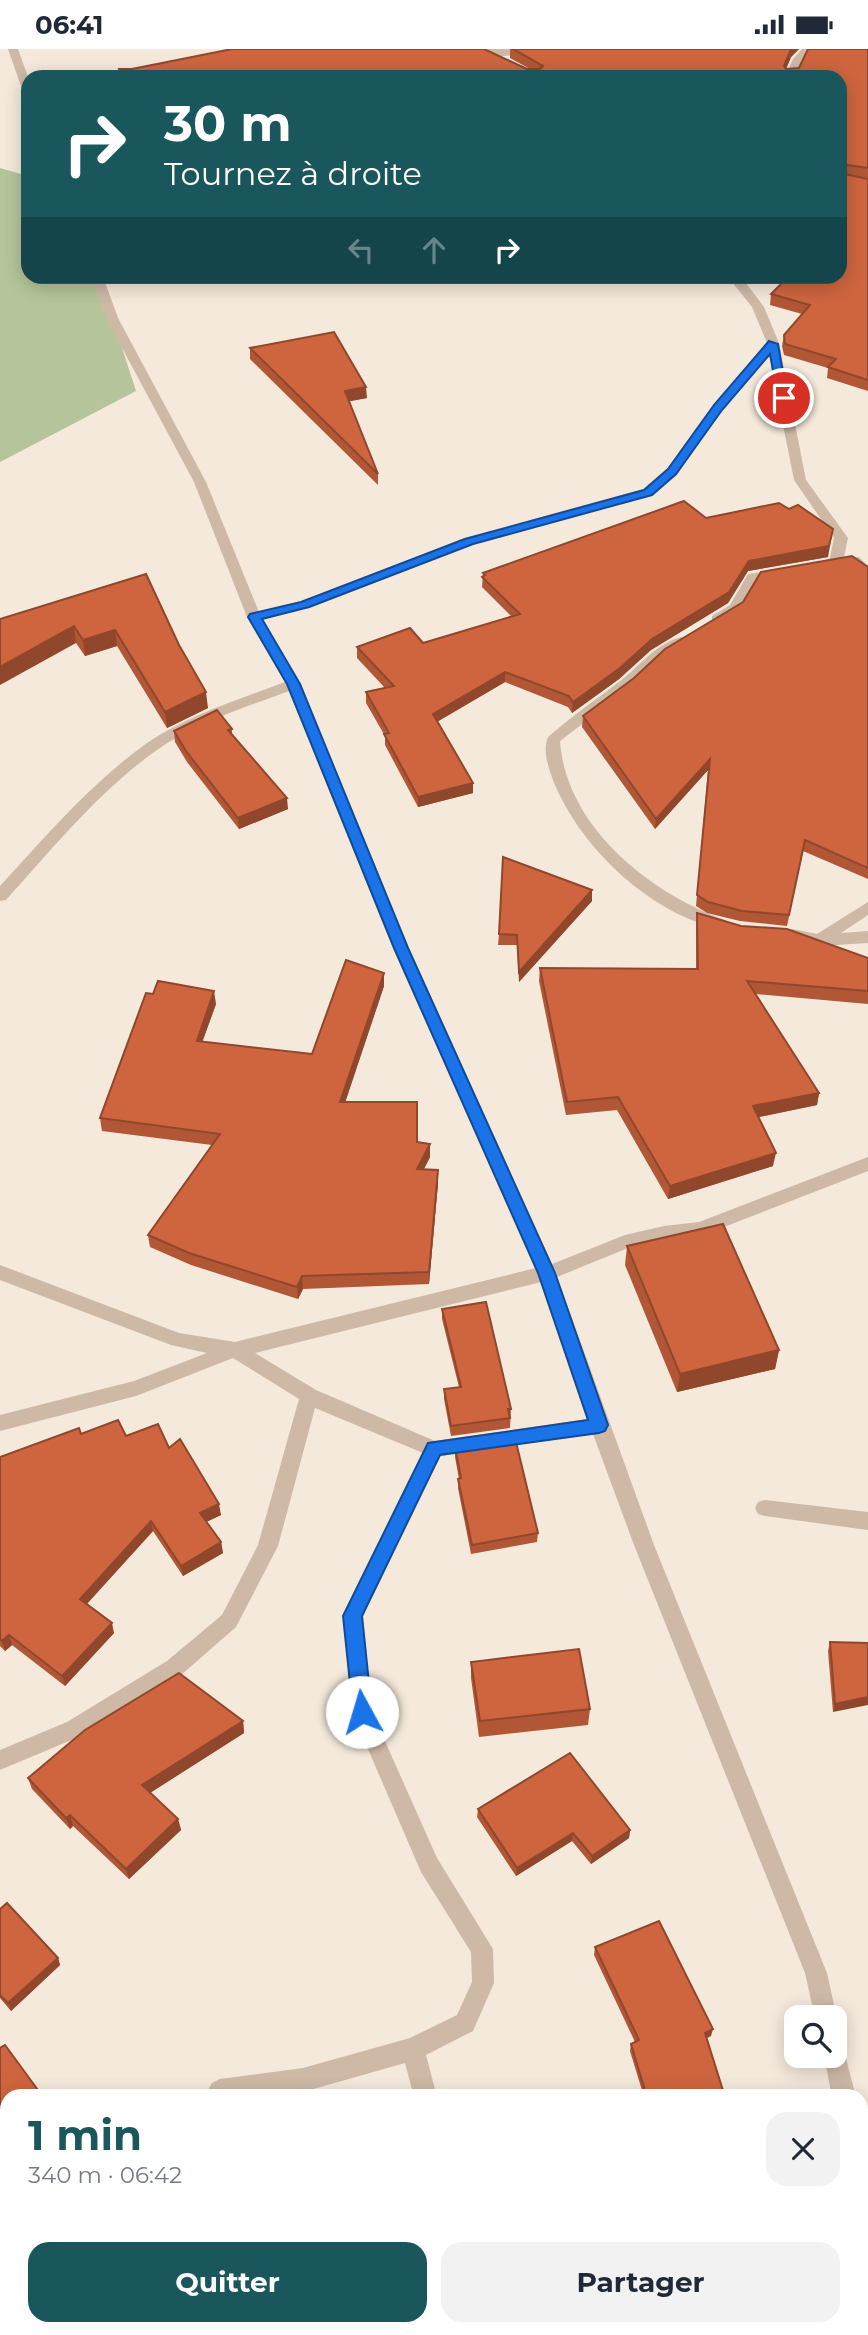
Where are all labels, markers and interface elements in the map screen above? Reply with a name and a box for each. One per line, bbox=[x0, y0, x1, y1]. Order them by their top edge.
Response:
text: 06:41 bbox=[35, 9, 103, 41]
text: 30 m bbox=[164, 94, 292, 153]
icon: right bbox=[49, 98, 140, 189]
text: Tournez à droite bbox=[164, 154, 422, 193]
icon: left bbox=[342, 231, 380, 269]
icon: ahead bbox=[415, 231, 453, 269]
icon: right bbox=[488, 231, 526, 269]
pin bbox=[754, 368, 814, 428]
icon: arrive bbox=[765, 379, 803, 417]
position arrow bbox=[325, 1675, 399, 1749]
map controls bbox=[784, 2005, 847, 2068]
button: search bbox=[784, 2005, 847, 2068]
text: 1 min bbox=[28, 2109, 142, 2161]
button: close bbox=[766, 2112, 840, 2186]
text: 340 m · 06:42 bbox=[28, 2161, 182, 2189]
button: Quitter bbox=[28, 2242, 427, 2322]
button: Partager bbox=[441, 2242, 840, 2322]

